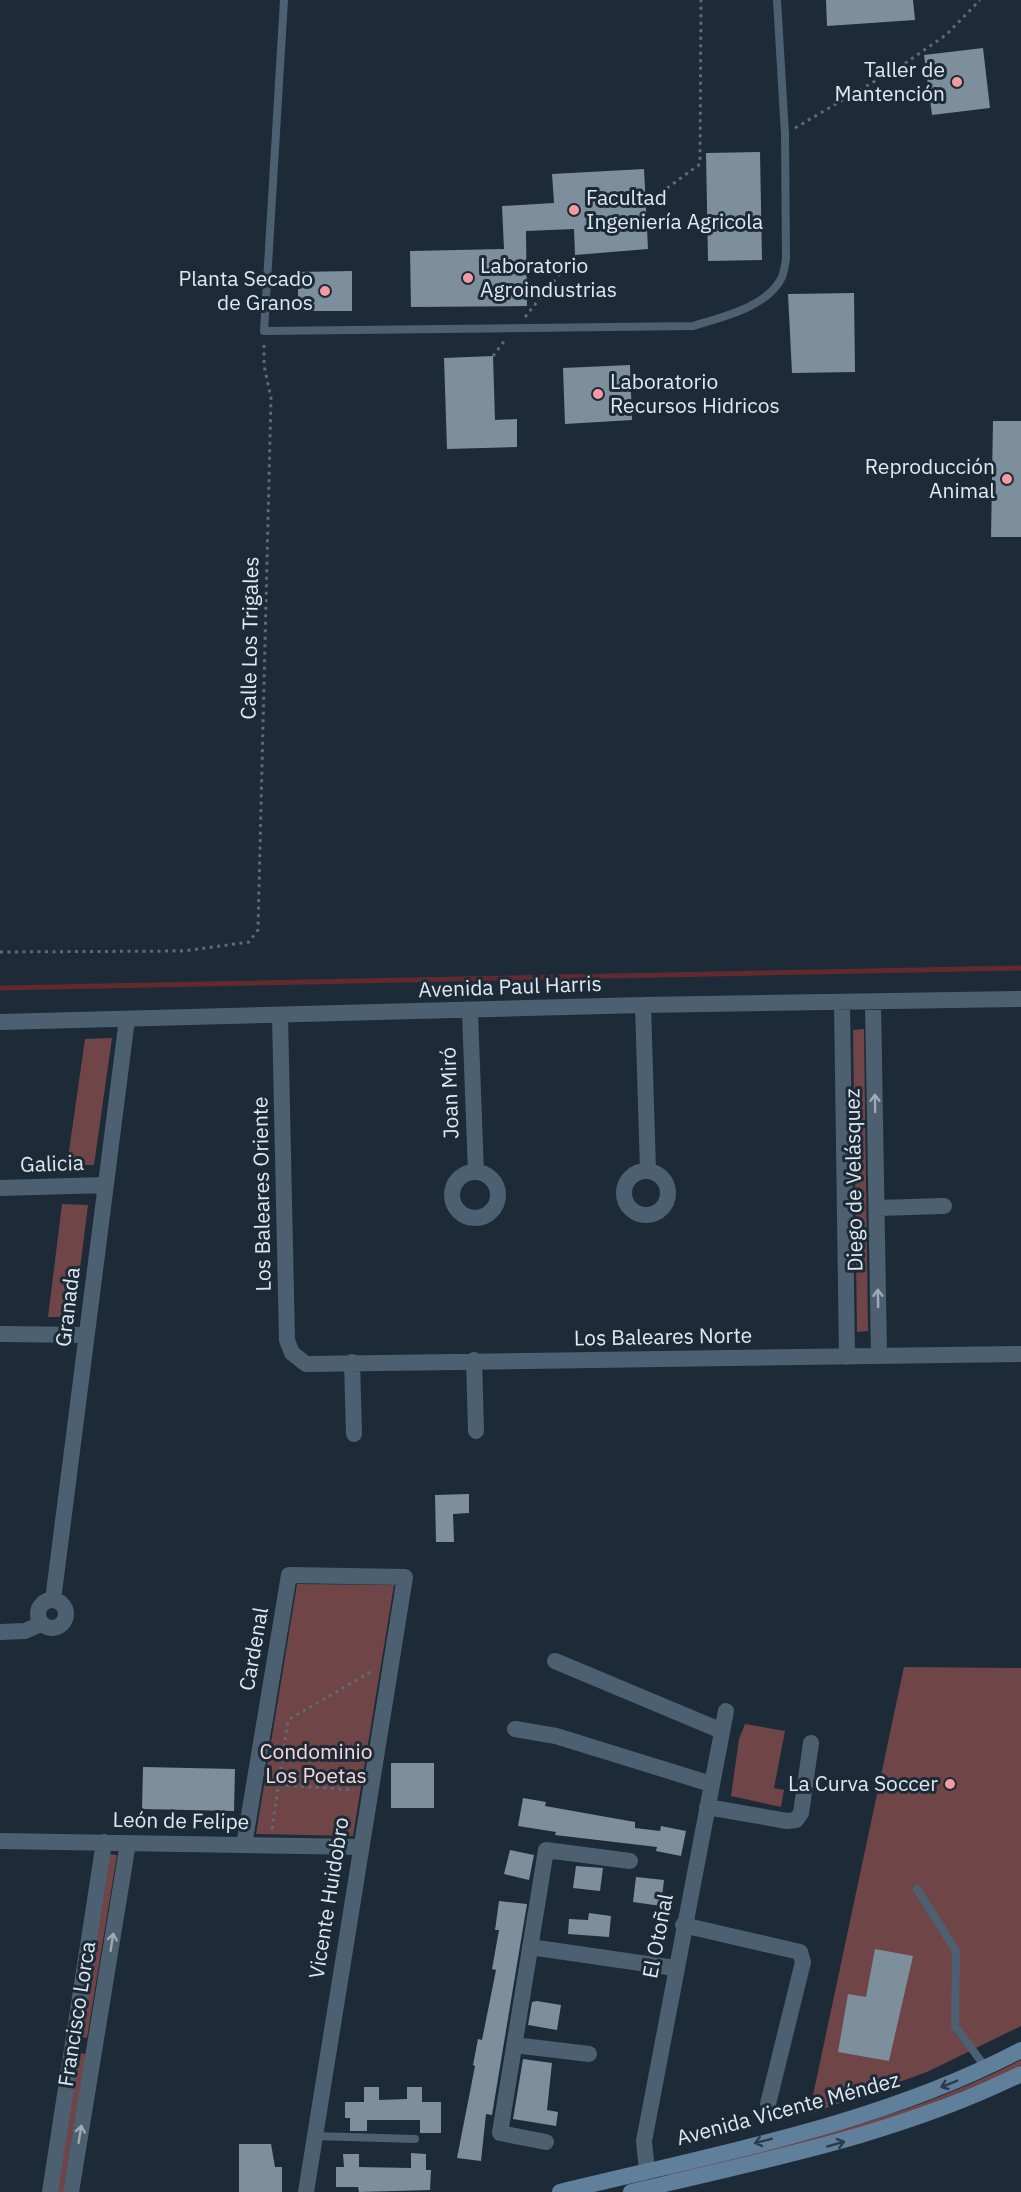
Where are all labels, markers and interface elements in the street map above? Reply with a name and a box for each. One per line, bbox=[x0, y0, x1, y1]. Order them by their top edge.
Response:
place label: Taller de Mantención bbox=[835, 55, 945, 107]
marker: Taller de Mantención bbox=[950, 75, 964, 89]
place label: Facultad Ingeniería Agricola bbox=[586, 183, 763, 235]
marker: Facultad Ingeniería Agricola bbox=[567, 203, 581, 217]
place label: Laboratorio Agroindustrias bbox=[480, 251, 617, 303]
place label: Planta Secado de Granos bbox=[178, 264, 313, 316]
marker: Laboratorio Agroindustrias bbox=[461, 271, 475, 285]
marker: Planta Secado de Granos bbox=[318, 284, 332, 298]
place label: Laboratorio Recursos Hidricos bbox=[610, 367, 780, 419]
marker: Laboratorio Recursos Hidricos bbox=[591, 387, 605, 401]
place label: Reproducción Animal bbox=[865, 452, 995, 504]
marker: Reproducción Animal bbox=[1000, 472, 1014, 486]
street label: Calle Los Trigales bbox=[234, 556, 264, 720]
street label: Avenida Paul Harris bbox=[418, 969, 602, 1003]
street label: Joan Miró bbox=[433, 1046, 465, 1140]
street label: Diego de Velásquez bbox=[837, 1088, 869, 1272]
one-way arrow bbox=[869, 1093, 881, 1113]
street label: Los Baleares Oriente bbox=[245, 1096, 277, 1292]
street label: Galicia bbox=[20, 1148, 84, 1178]
street label: Granada bbox=[48, 1265, 86, 1348]
one-way arrow bbox=[873, 1288, 884, 1308]
street label: Los Baleares Norte bbox=[574, 1320, 752, 1352]
street label: Cardenal bbox=[232, 1605, 274, 1693]
park label: Condominio Los Poetas bbox=[259, 1737, 373, 1789]
place label: La Curva Soccer bbox=[788, 1769, 938, 1797]
marker: La Curva Soccer bbox=[943, 1777, 957, 1791]
street label: León de Felipe bbox=[113, 1805, 250, 1835]
street label: Vicente Huidobro bbox=[301, 1815, 355, 1981]
street label: El Otoñal bbox=[635, 1891, 679, 1981]
one-way arrow bbox=[106, 1932, 117, 1952]
street label: Francisco Lorca bbox=[51, 1939, 101, 2088]
street label: Avenida Vicente Méndez bbox=[673, 2065, 903, 2151]
one-way arrow bbox=[940, 2079, 959, 2090]
one-way arrow bbox=[75, 2125, 86, 2145]
one-way arrow bbox=[754, 2136, 773, 2148]
one-way arrow bbox=[826, 2138, 845, 2149]

